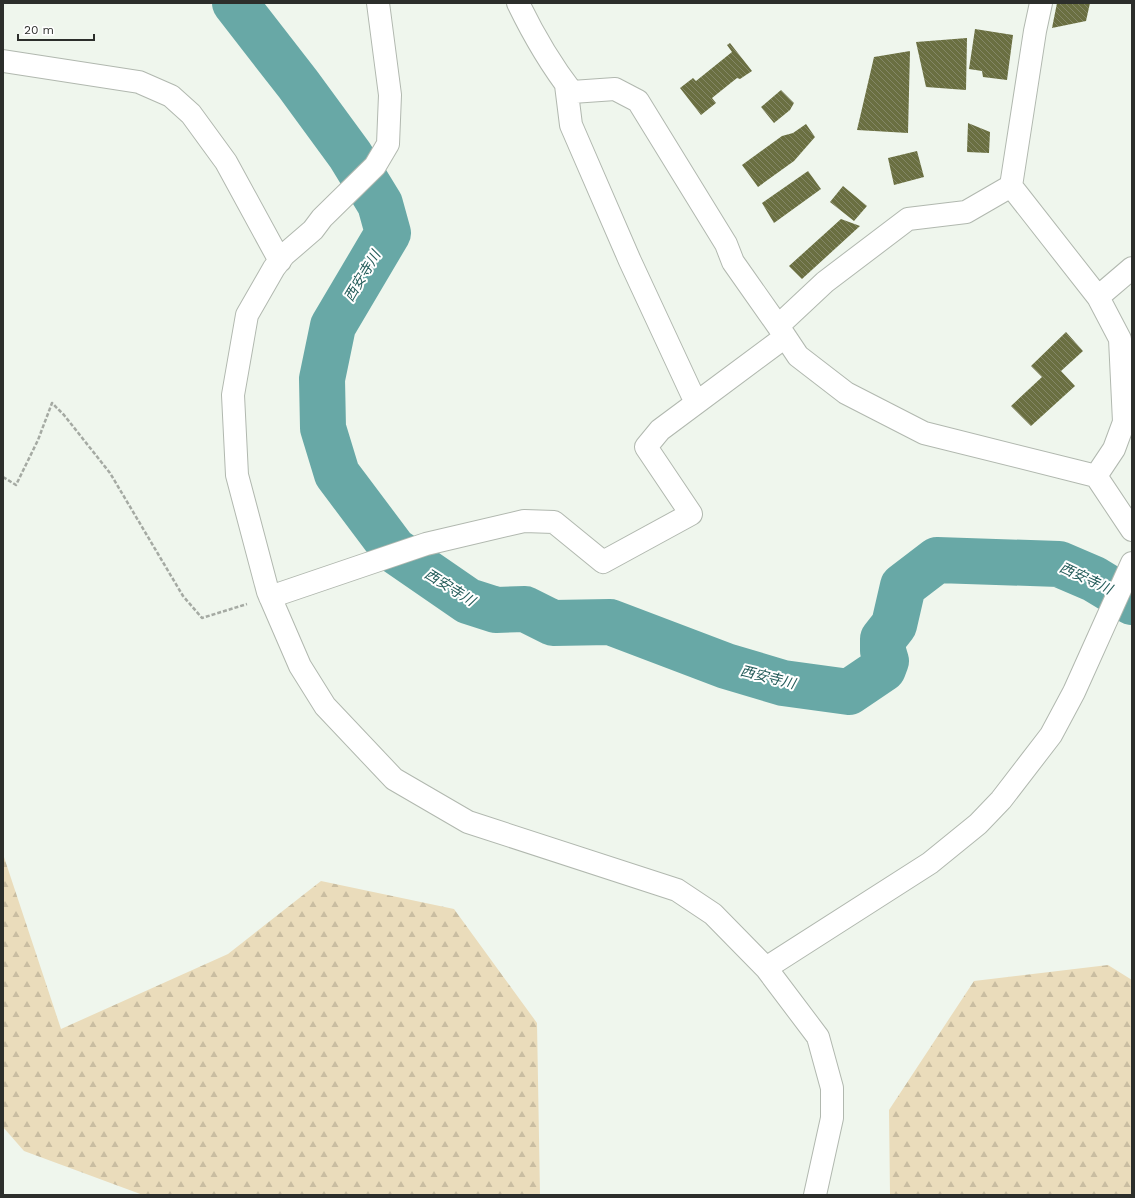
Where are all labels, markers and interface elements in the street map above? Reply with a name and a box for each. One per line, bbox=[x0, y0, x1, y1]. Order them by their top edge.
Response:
scale bar bbox=[18, 16, 94, 42]
text: 20 m bbox=[24, 23, 54, 37]
water label: 西安寺川 bbox=[341, 246, 384, 304]
water label: 西安寺川 bbox=[1057, 559, 1117, 598]
water label: 西安寺川 bbox=[422, 565, 480, 610]
water label: 西安寺川 bbox=[739, 662, 799, 692]

